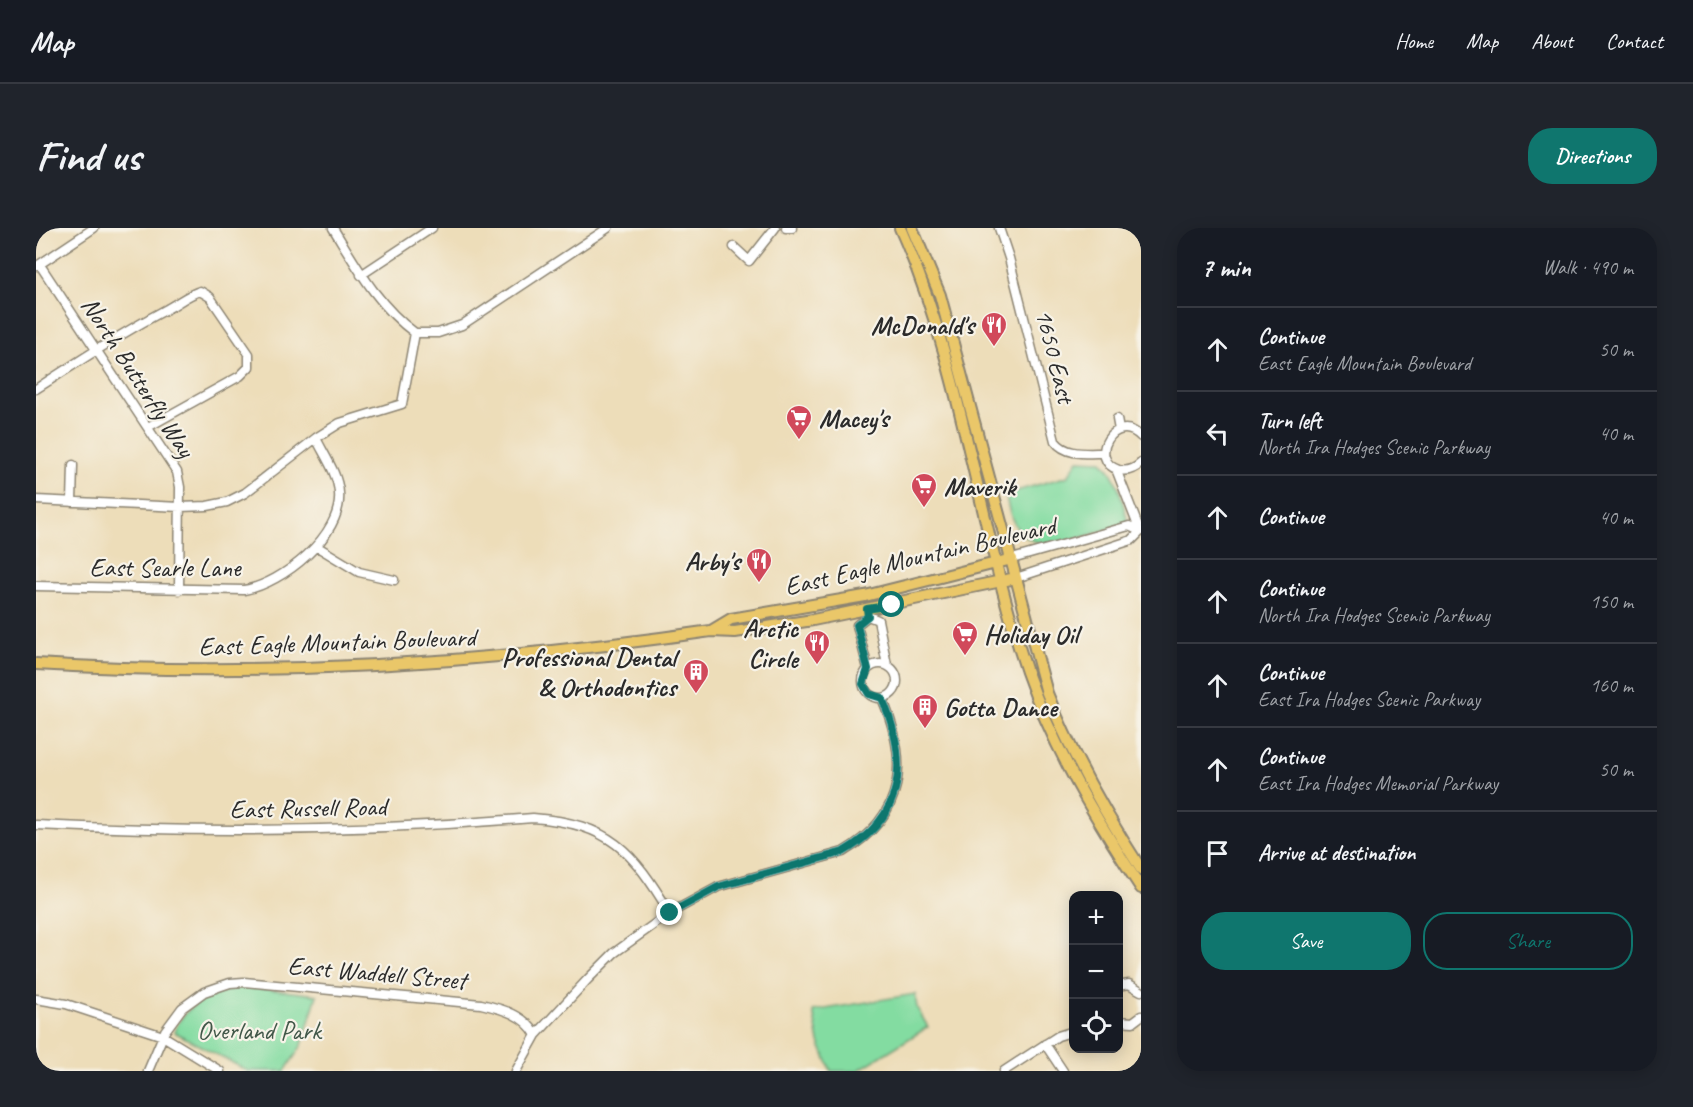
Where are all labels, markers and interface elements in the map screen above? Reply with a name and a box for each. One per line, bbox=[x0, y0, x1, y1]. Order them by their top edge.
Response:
text: Map bbox=[30, 24, 73, 59]
text: Home bbox=[1395, 28, 1433, 54]
text: Map bbox=[1466, 28, 1498, 54]
text: About bbox=[1531, 28, 1573, 54]
text: Contact bbox=[1606, 28, 1663, 54]
button: Directions bbox=[1528, 128, 1657, 184]
text: Find us bbox=[36, 130, 141, 183]
text: 7 min bbox=[1201, 251, 1251, 284]
text: Walk · 490 m bbox=[1543, 255, 1633, 280]
street label: North Butterfly Way bbox=[74, 291, 203, 465]
street label: 1650 East bbox=[1027, 306, 1083, 409]
place label: McDonald's bbox=[871, 309, 977, 342]
restaurant icon: McDonald's bbox=[979, 310, 1009, 348]
text: Continue bbox=[1258, 323, 1324, 351]
icon: ahead bbox=[1201, 333, 1234, 366]
text: 50 m bbox=[1599, 337, 1633, 362]
text: East Eagle Mountain Boulevard bbox=[1258, 351, 1471, 376]
place label: Macey's bbox=[819, 402, 892, 435]
supermarket icon: Macey's bbox=[784, 403, 814, 441]
text: Turn left bbox=[1258, 407, 1322, 435]
icon: left bbox=[1201, 417, 1234, 450]
text: 40 m bbox=[1599, 421, 1633, 446]
text: North Ira Hodges Scenic Parkway bbox=[1258, 435, 1490, 460]
place label: Maverik bbox=[944, 470, 1018, 503]
supermarket icon: Maverik bbox=[909, 471, 939, 509]
icon: ahead bbox=[1201, 501, 1234, 534]
text: Continue bbox=[1258, 503, 1324, 531]
text: 40 m bbox=[1599, 505, 1633, 530]
street label: East Eagle Mountain Boulevard bbox=[781, 508, 1062, 603]
place label: Arby's bbox=[685, 545, 743, 578]
restaurant icon: Arby's bbox=[744, 546, 774, 584]
street label: East Searle Lane bbox=[90, 551, 242, 584]
text: Continue bbox=[1258, 575, 1324, 603]
icon: ahead bbox=[1201, 585, 1234, 618]
text: 150 m bbox=[1590, 589, 1633, 614]
route start bbox=[878, 591, 904, 617]
text: North Ira Hodges Scenic Parkway bbox=[1258, 603, 1490, 628]
place label: Arctic Circle bbox=[743, 612, 800, 675]
place label: Holiday Oil bbox=[984, 618, 1083, 651]
supermarket icon: Holiday Oil bbox=[950, 619, 980, 657]
street label: East Eagle Mountain Boulevard bbox=[198, 621, 480, 663]
restaurant icon: Arctic Circle bbox=[802, 628, 832, 666]
place label: Professional Dental & Orthodontics bbox=[502, 641, 681, 704]
building icon: Professional Dental & Orthodontics bbox=[681, 657, 711, 695]
text: Continue bbox=[1258, 659, 1324, 687]
icon: ahead bbox=[1201, 669, 1234, 702]
text: 160 m bbox=[1590, 673, 1633, 698]
text: East Ira Hodges Scenic Parkway bbox=[1258, 687, 1480, 712]
place label: Gotta Dance bbox=[944, 691, 1059, 724]
building icon: Gotta Dance bbox=[910, 692, 940, 730]
text: Continue bbox=[1258, 743, 1324, 771]
icon: ahead bbox=[1201, 753, 1234, 786]
text: 50 m bbox=[1599, 757, 1633, 782]
text: East Ira Hodges Memorial Parkway bbox=[1258, 771, 1498, 796]
street label: East Russell Road bbox=[229, 790, 390, 826]
icon: arrive bbox=[1201, 837, 1234, 870]
text: Arrive at destination bbox=[1258, 839, 1415, 867]
map controls bbox=[1069, 891, 1123, 1053]
button: + bbox=[1069, 891, 1123, 945]
route end bbox=[656, 899, 682, 925]
button: Save bbox=[1201, 912, 1411, 970]
button: Share bbox=[1423, 912, 1633, 970]
button: − bbox=[1069, 945, 1123, 999]
street label: East Waddell Street bbox=[287, 949, 471, 998]
button: locate bbox=[1069, 999, 1123, 1053]
park label: Overland Park bbox=[197, 1014, 323, 1047]

